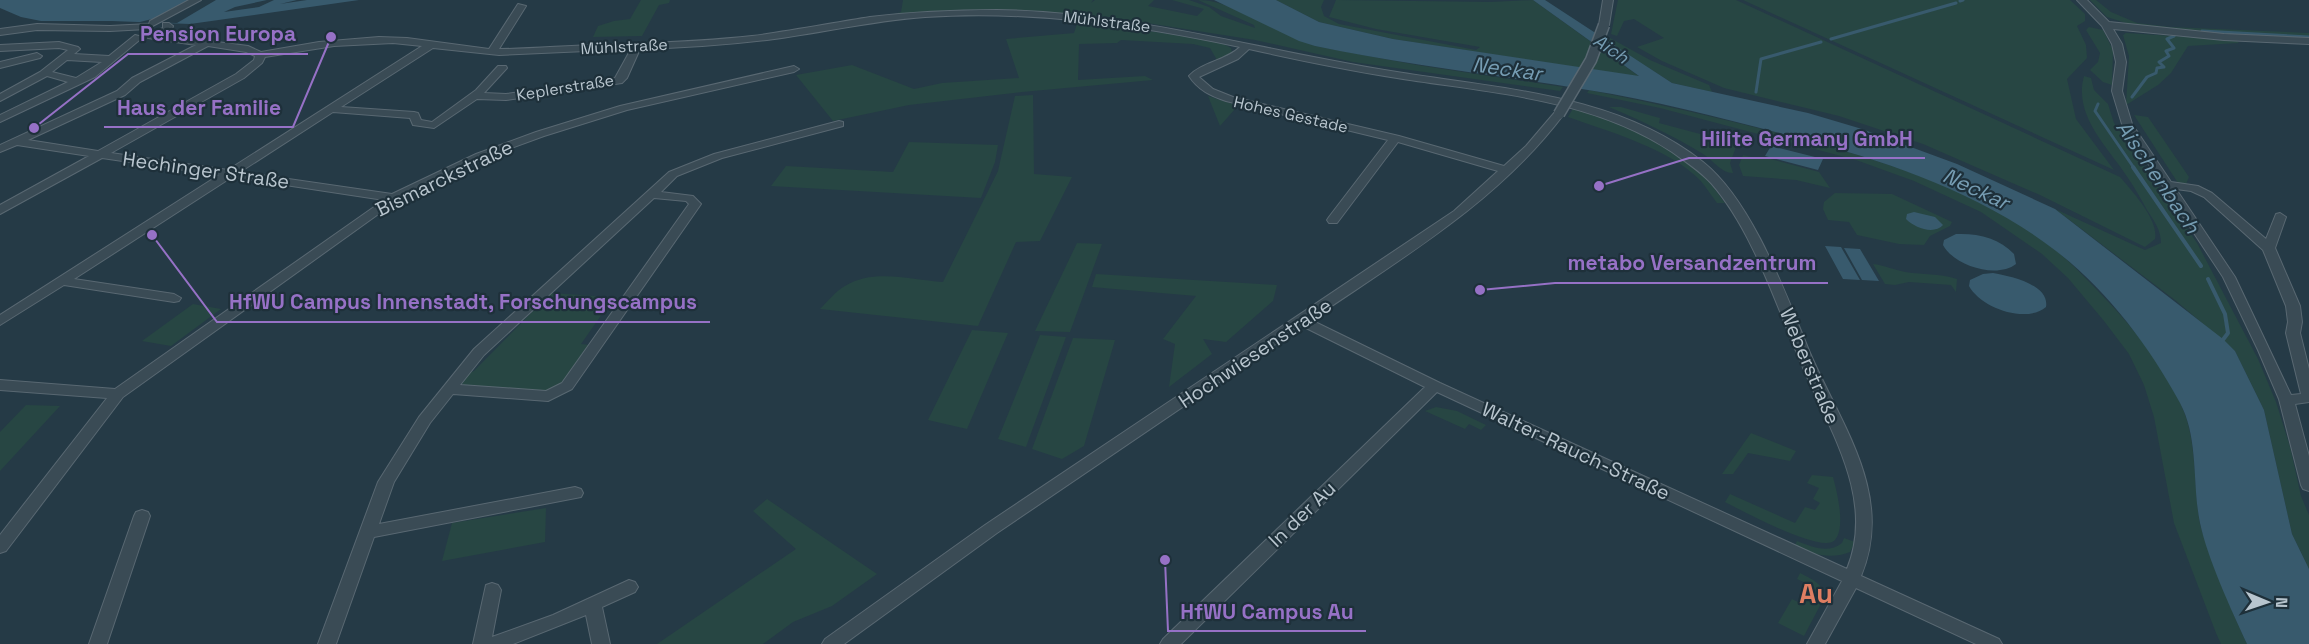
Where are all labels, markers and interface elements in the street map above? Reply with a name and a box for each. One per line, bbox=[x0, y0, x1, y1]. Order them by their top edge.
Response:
street label: Mühlstraße bbox=[1062, 6, 1152, 37]
callout: Pension Europa bbox=[128, 15, 308, 54]
text: Pension Europa bbox=[140, 20, 296, 47]
water label: Aich bbox=[1589, 29, 1634, 69]
street label: Mühlstraße bbox=[580, 34, 668, 59]
water label: Neckar bbox=[1471, 50, 1546, 87]
street label: Keplerstraße bbox=[515, 69, 615, 106]
callout: Haus der Familie bbox=[104, 88, 293, 127]
street label: Hohes Gestade bbox=[1232, 91, 1350, 138]
text: Haus der Familie bbox=[117, 94, 281, 121]
water label: Aischenbach bbox=[2111, 115, 2207, 239]
callout: Hilite Germany GmbH bbox=[1689, 119, 1925, 158]
text: Hilite Germany GmbH bbox=[1701, 125, 1913, 152]
street label: Bismarckstraße bbox=[371, 134, 517, 222]
street label: Hechinger Straße bbox=[121, 145, 291, 195]
water label: Neckar bbox=[1939, 162, 2016, 216]
callout: metabo Versandzentrum bbox=[1555, 244, 1828, 283]
text: metabo Versandzentrum bbox=[1568, 249, 1816, 276]
callout: HfWU Campus Innenstadt, Forschungscampus bbox=[217, 283, 710, 322]
text: HfWU Campus Innenstadt, Forschungscampus bbox=[229, 288, 697, 315]
street label: Hochwiesenstraße bbox=[1173, 292, 1337, 414]
street label: Weberstraße bbox=[1774, 304, 1846, 428]
street label: Walter-Rauch-Straße bbox=[1478, 396, 1674, 506]
street label: In der Au bbox=[1263, 475, 1341, 553]
north arrow bbox=[2237, 572, 2297, 632]
district label: Au bbox=[1799, 576, 1833, 611]
callout: HfWU Campus Au bbox=[1168, 592, 1366, 631]
text: N bbox=[2271, 597, 2292, 608]
text: HfWU Campus Au bbox=[1180, 598, 1354, 625]

